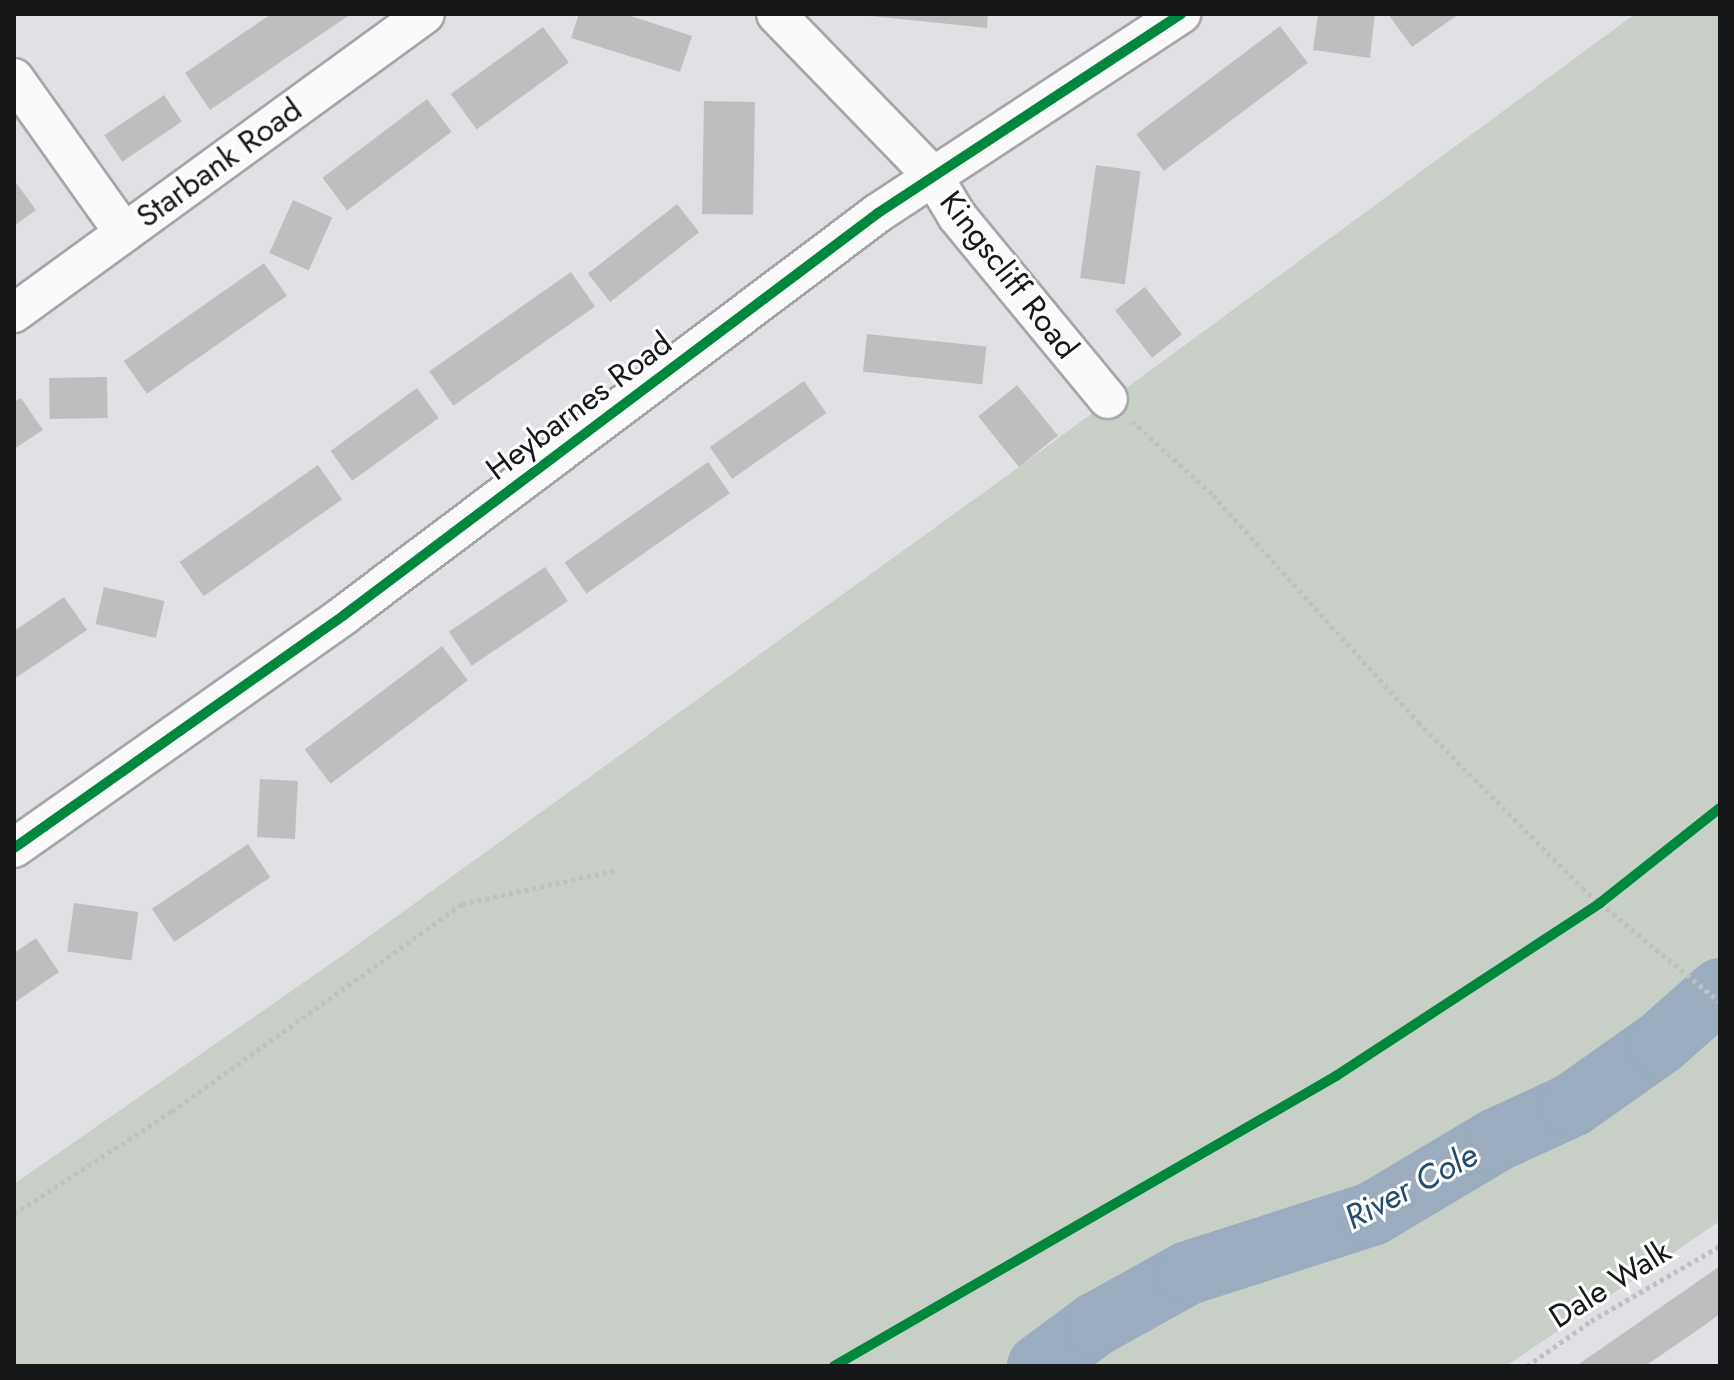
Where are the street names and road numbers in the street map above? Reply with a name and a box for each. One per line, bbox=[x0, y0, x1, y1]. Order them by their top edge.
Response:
street label: Starbank Road bbox=[129, 90, 309, 236]
street label: Kingscliff Road bbox=[932, 183, 1086, 367]
street label: Heybarnes Road bbox=[479, 324, 679, 488]
street label: Dale Walk bbox=[1542, 1232, 1678, 1336]

